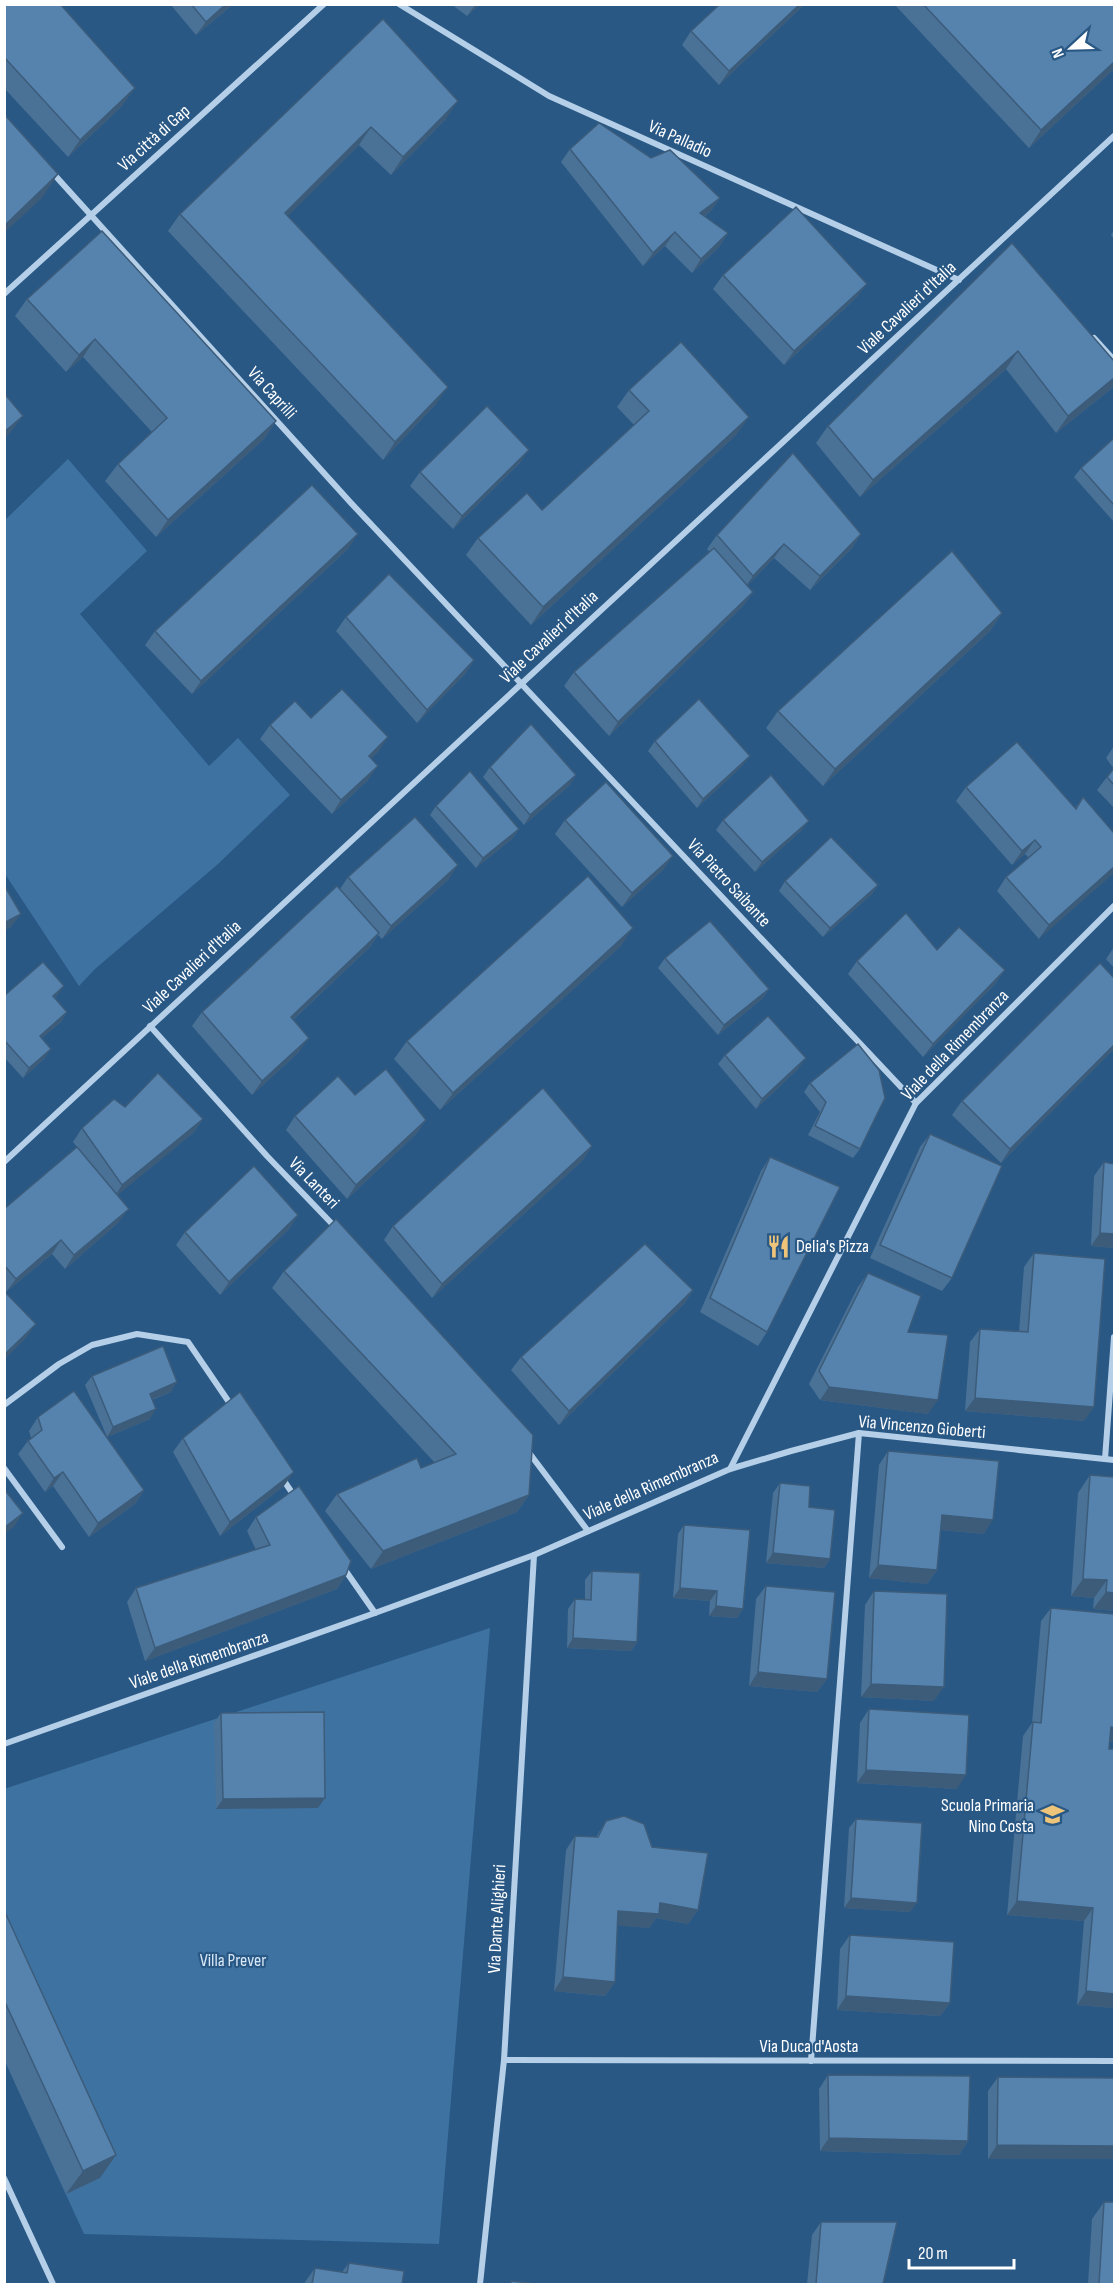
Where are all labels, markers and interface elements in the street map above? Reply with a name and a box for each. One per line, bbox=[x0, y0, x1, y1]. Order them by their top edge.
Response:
north arrow bbox=[1041, 18, 1101, 78]
text: N bbox=[1048, 46, 1069, 61]
street label: Via città di Gap bbox=[114, 100, 194, 176]
street label: Via Palladio bbox=[645, 116, 715, 162]
street label: Viale Cavalieri d'Italia bbox=[854, 257, 961, 359]
street label: Via Caprilli bbox=[243, 363, 301, 423]
street label: Viale Cavalieri d'Italia bbox=[496, 586, 603, 688]
street label: Via Pietro Saibante bbox=[683, 835, 775, 931]
street label: Viale Cavalieri d'Italia bbox=[139, 916, 246, 1018]
street label: Viale della Rimembranza bbox=[897, 985, 1013, 1105]
street label: Via Lanteri bbox=[284, 1153, 344, 1213]
restaurant icon: Delia's Pizza bbox=[765, 1233, 791, 1259]
place label: Delia's Pizza bbox=[796, 1236, 869, 1257]
street label: Via Vincenzo Gioberti bbox=[857, 1411, 987, 1443]
street label: Viale della Rimembranza bbox=[580, 1447, 722, 1525]
street label: Viale della Rimembranza bbox=[127, 1626, 271, 1694]
place label: Scuola Primaria Nino Costa bbox=[941, 1795, 1034, 1837]
school or university icon: Scuola Primaria Nino Costa bbox=[1039, 1802, 1065, 1828]
street label: Via Dante Alighieri bbox=[484, 1864, 510, 1974]
park label: Villa Prever bbox=[200, 1950, 266, 1971]
street label: Via Duca d'Aosta bbox=[760, 2036, 859, 2057]
scale bar bbox=[909, 2232, 1014, 2270]
text: 20 m bbox=[918, 2243, 948, 2264]

